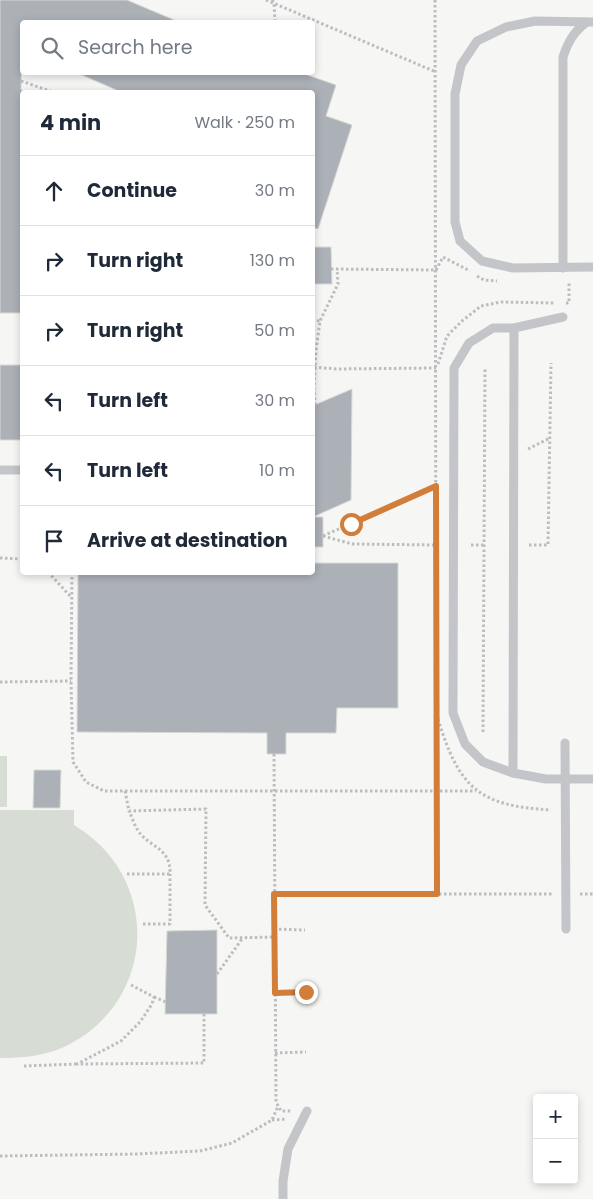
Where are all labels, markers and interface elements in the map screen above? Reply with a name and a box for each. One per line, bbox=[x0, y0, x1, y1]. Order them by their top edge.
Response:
search box bbox=[20, 20, 315, 75]
icon: search bbox=[38, 34, 66, 62]
text: Search here bbox=[78, 34, 192, 61]
text: 4 min bbox=[40, 108, 101, 137]
text: Walk · 250 m bbox=[194, 111, 295, 134]
icon: ahead bbox=[40, 177, 68, 205]
text: Continue bbox=[87, 177, 177, 204]
text: 30 m bbox=[255, 179, 295, 202]
icon: right bbox=[40, 247, 68, 275]
text: Turn right bbox=[87, 247, 183, 274]
text: 130 m bbox=[250, 249, 295, 272]
icon: right bbox=[40, 317, 68, 345]
text: Turn right bbox=[87, 317, 183, 344]
text: 50 m bbox=[254, 319, 295, 342]
icon: left bbox=[40, 387, 68, 415]
text: Turn left bbox=[87, 387, 168, 414]
text: 30 m bbox=[255, 389, 295, 412]
icon: left bbox=[40, 457, 68, 485]
text: Turn left bbox=[87, 457, 168, 484]
text: 10 m bbox=[259, 459, 295, 482]
route start bbox=[340, 513, 363, 536]
icon: arrive bbox=[40, 527, 68, 555]
text: Arrive at destination bbox=[87, 527, 288, 554]
route end bbox=[295, 981, 318, 1004]
map controls bbox=[533, 1094, 578, 1184]
button: + bbox=[533, 1094, 578, 1139]
button: − bbox=[533, 1139, 578, 1184]

